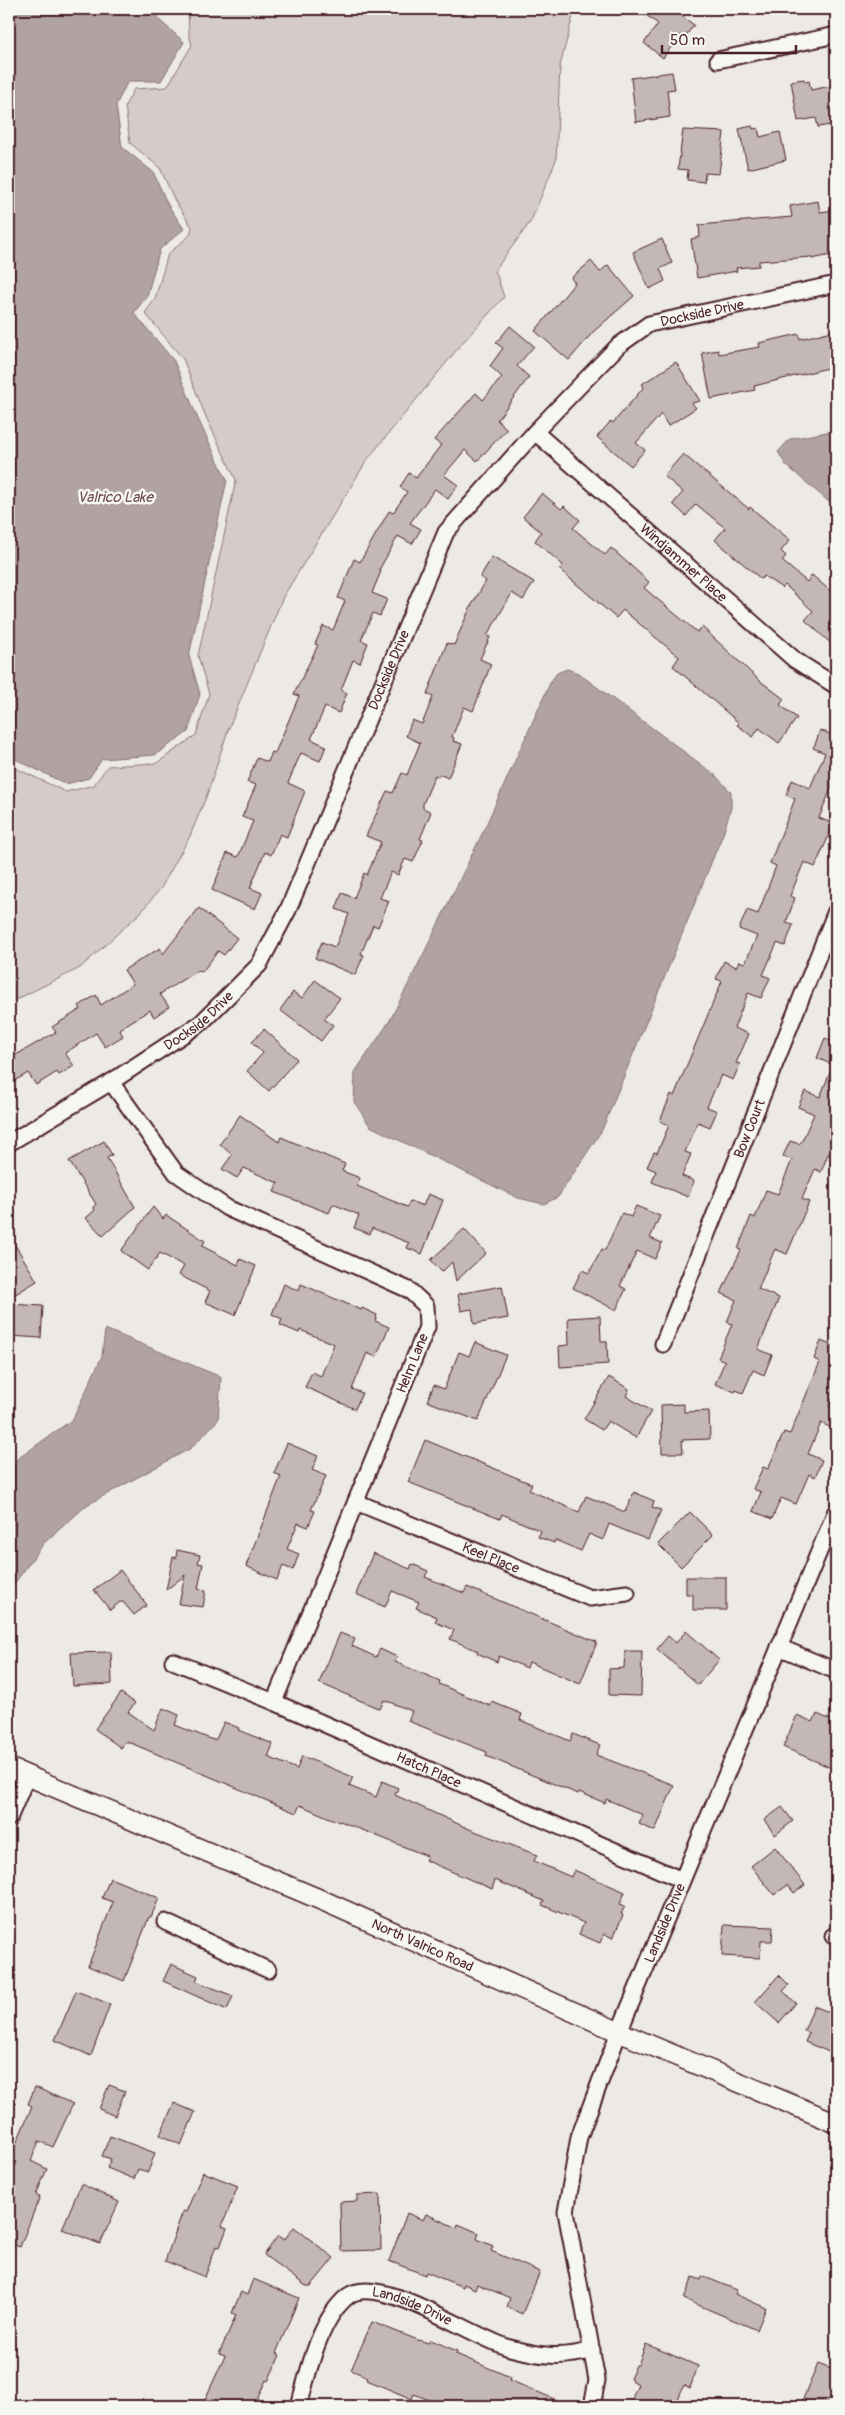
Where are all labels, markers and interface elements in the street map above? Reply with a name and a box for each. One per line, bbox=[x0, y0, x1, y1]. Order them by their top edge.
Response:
scale bar bbox=[662, 22, 796, 54]
text: 50 m bbox=[670, 31, 705, 50]
street label: Dockside Drive bbox=[659, 296, 746, 330]
water label: Valrico Lake bbox=[77, 488, 154, 507]
street label: Windjammer Place bbox=[636, 520, 731, 606]
street label: Dockside Drive bbox=[365, 627, 413, 712]
street label: Dockside Drive bbox=[161, 988, 237, 1054]
street label: Bow Court bbox=[730, 1097, 769, 1161]
street label: Helm Lane bbox=[393, 1331, 432, 1395]
street label: Keel Place bbox=[460, 1539, 522, 1577]
street label: Hatch Place bbox=[394, 1748, 464, 1792]
street label: Landside Drive bbox=[641, 1881, 689, 1965]
street label: North Valrico Road bbox=[369, 1915, 476, 1975]
street label: Landside Drive bbox=[371, 2283, 455, 2329]

